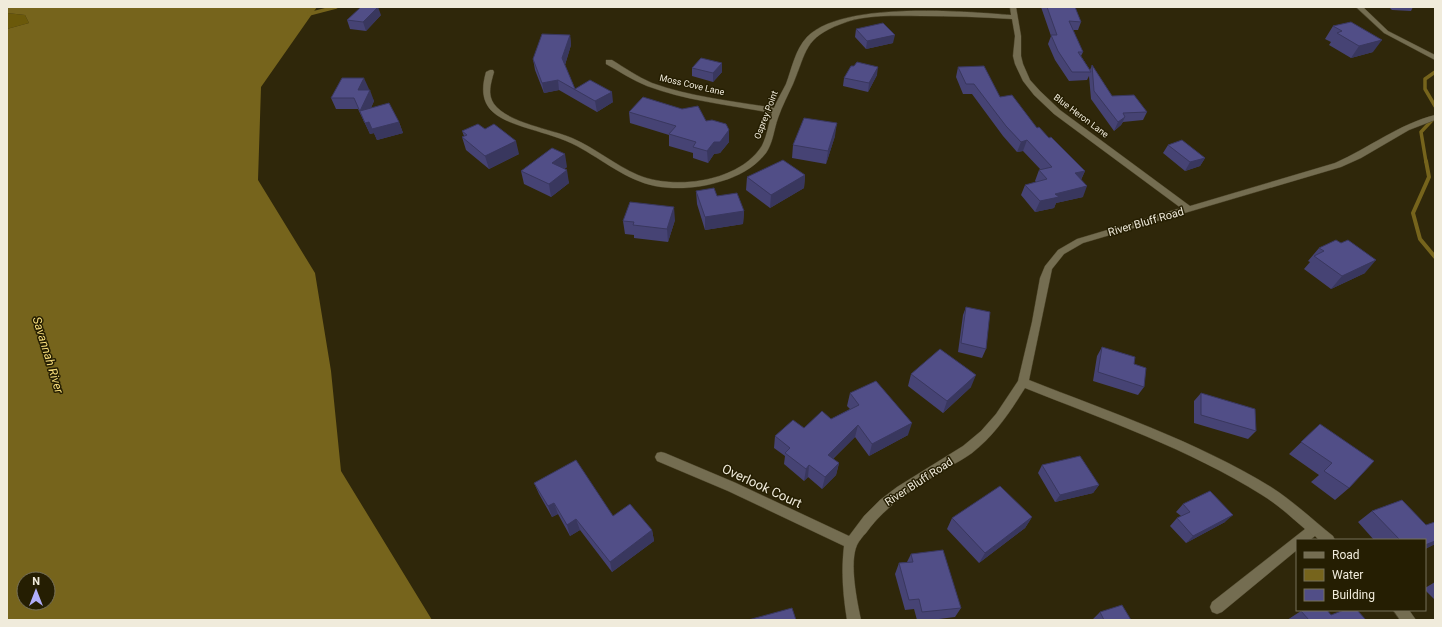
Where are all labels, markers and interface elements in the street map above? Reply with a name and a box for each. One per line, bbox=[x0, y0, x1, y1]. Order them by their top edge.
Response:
street label: Moss Cove Lane bbox=[659, 73, 726, 97]
street label: Osprey Point bbox=[752, 89, 780, 141]
street label: Blue Heron Lane bbox=[1052, 92, 1110, 140]
street label: River Bluff Road bbox=[1107, 205, 1185, 239]
water label: Savannah River bbox=[30, 315, 67, 396]
street label: River Bluff Road bbox=[883, 455, 955, 509]
street label: Overlook Court bbox=[720, 461, 804, 511]
legend bbox=[1296, 539, 1426, 611]
text: Road bbox=[1332, 548, 1360, 562]
text: Water bbox=[1332, 568, 1363, 582]
north arrow bbox=[16, 571, 56, 611]
text: N bbox=[32, 575, 40, 588]
text: Building bbox=[1332, 588, 1375, 602]

